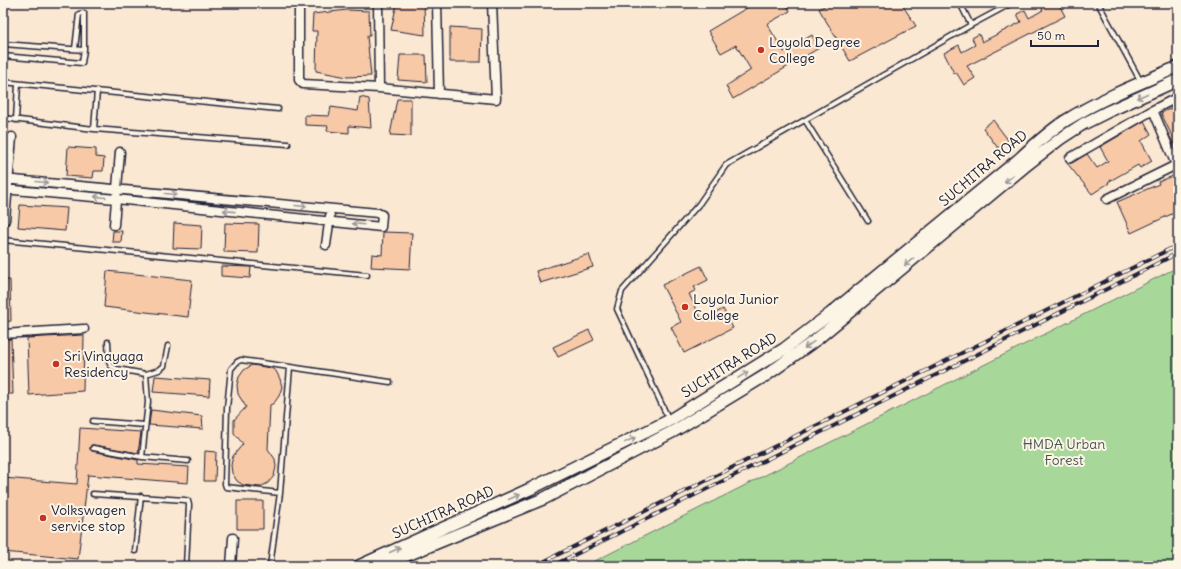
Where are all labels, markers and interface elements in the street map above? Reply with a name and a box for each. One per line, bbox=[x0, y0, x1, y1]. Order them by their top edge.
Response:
scale bar bbox=[1031, 22, 1098, 48]
text: 50 m bbox=[1037, 28, 1066, 43]
place label: Loyola Degree College bbox=[769, 33, 860, 67]
marker: Loyola Degree College bbox=[756, 45, 766, 55]
one-way arrow bbox=[1137, 93, 1149, 100]
street label: SUCHITRA ROAD bbox=[935, 126, 1031, 210]
one-way arrow bbox=[1004, 175, 1015, 184]
one-way arrow bbox=[35, 179, 48, 186]
one-way arrow bbox=[164, 190, 177, 197]
one-way arrow bbox=[94, 194, 107, 201]
one-way arrow bbox=[294, 202, 307, 209]
one-way arrow bbox=[223, 207, 236, 215]
one-way arrow bbox=[352, 220, 365, 228]
one-way arrow bbox=[904, 258, 915, 267]
place label: Loyola Junior College bbox=[693, 290, 779, 324]
marker: Loyola Junior College bbox=[680, 302, 690, 312]
street label: SUCHITRA ROAD bbox=[678, 328, 780, 402]
one-way arrow bbox=[804, 341, 815, 349]
place label: Sri Vinayaga Residency bbox=[64, 347, 144, 381]
marker: Sri Vinayaga Residency bbox=[51, 359, 61, 369]
one-way arrow bbox=[737, 371, 748, 379]
park label: HMDA Urban Forest bbox=[1023, 435, 1105, 469]
one-way arrow bbox=[624, 436, 636, 443]
street label: SUCHITRA ROAD bbox=[389, 481, 497, 543]
one-way arrow bbox=[507, 492, 519, 500]
place label: Volkswagen service stop bbox=[51, 501, 126, 535]
marker: Volkswagen service stop bbox=[38, 513, 48, 523]
one-way arrow bbox=[389, 546, 401, 553]

